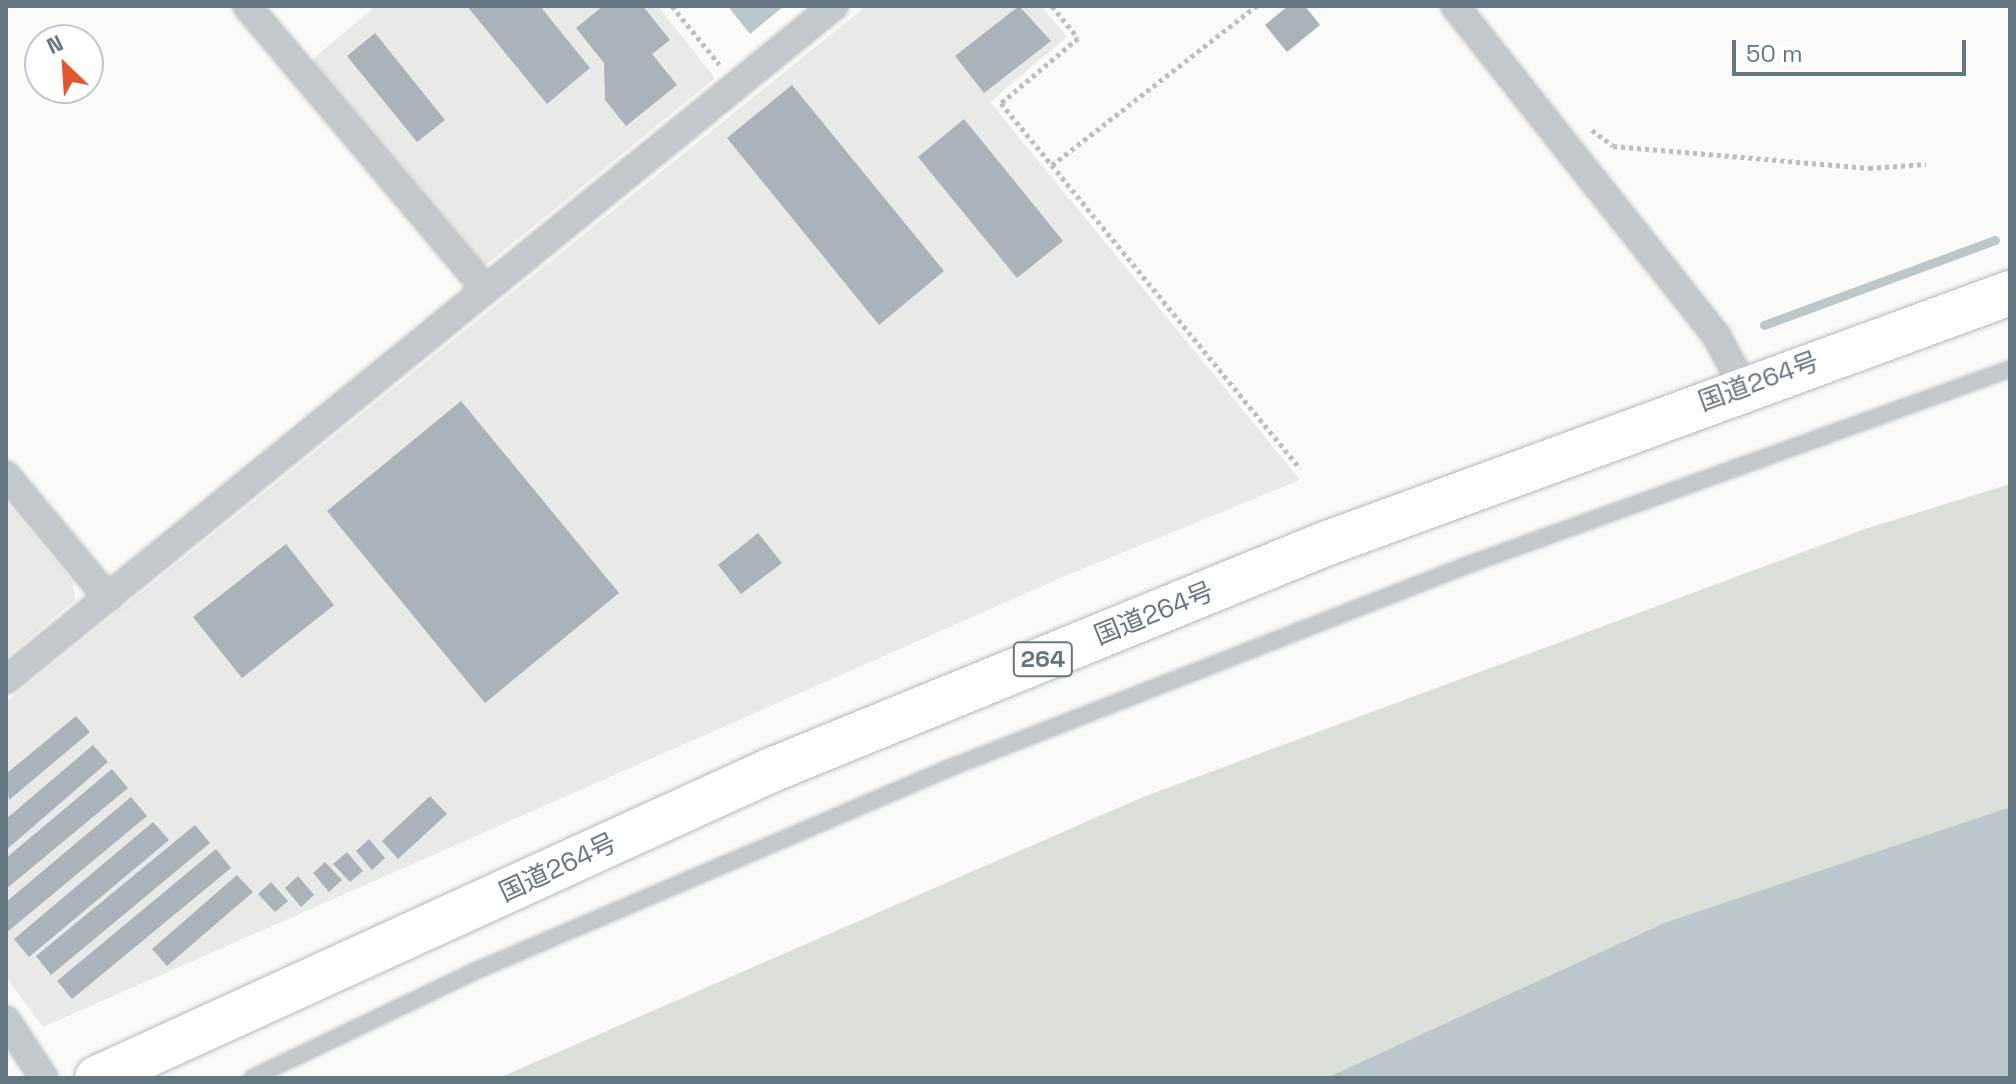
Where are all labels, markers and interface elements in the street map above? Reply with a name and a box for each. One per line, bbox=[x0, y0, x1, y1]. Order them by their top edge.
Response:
north arrow bbox=[24, 24, 104, 104]
scale bar bbox=[1736, 24, 1970, 74]
text: N bbox=[42, 28, 67, 60]
text: 50 m bbox=[1746, 38, 1803, 69]
street label: 国道264号 bbox=[1695, 346, 1823, 418]
street label: 国道264号 bbox=[1090, 576, 1218, 652]
road number: 264 bbox=[1011, 639, 1075, 679]
street label: 国道264号 bbox=[494, 827, 622, 909]

